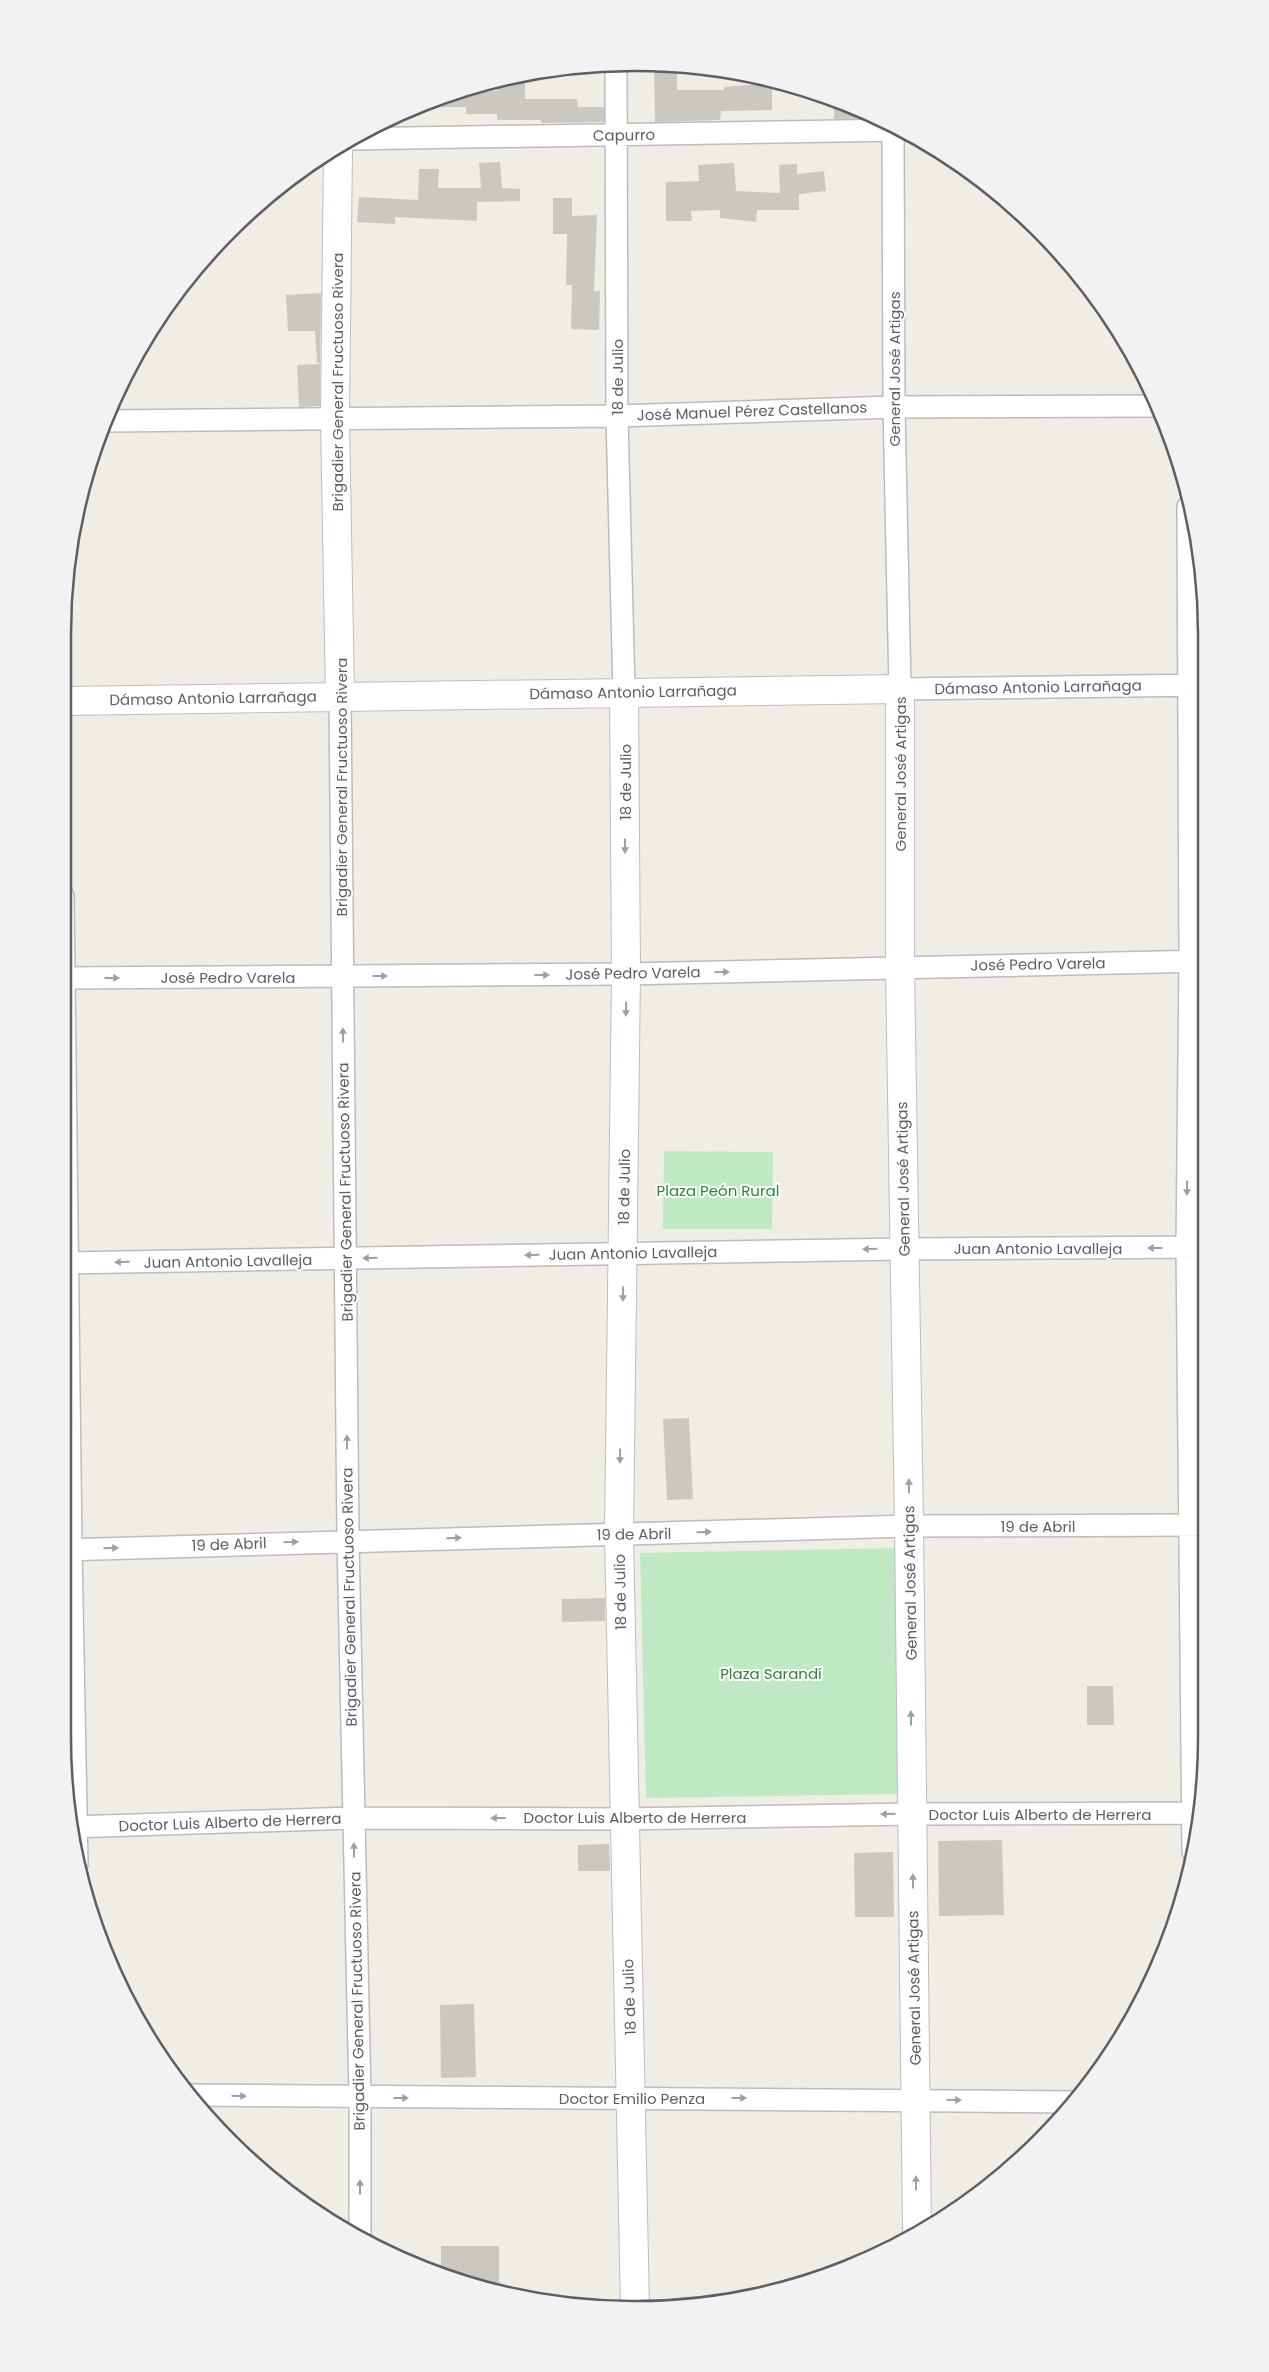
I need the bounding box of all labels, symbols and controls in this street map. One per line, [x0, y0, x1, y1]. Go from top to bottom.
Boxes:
street label: Capurro [593, 124, 655, 146]
street label: Brigadier General Fructuoso Rivera [327, 252, 348, 512]
street label: General José Artigas [884, 291, 905, 446]
street label: 18 de Julio [607, 339, 628, 415]
street label: José Manuel Pérez Castellanos [636, 396, 868, 426]
street label: Brigadier General Fructuoso Rivera [331, 657, 352, 917]
street label: Dámaso Antonio Larrañaga [934, 675, 1142, 699]
street label: Dámaso Antonio Larrañaga [529, 680, 737, 704]
street label: Dámaso Antonio Larrañaga [109, 686, 317, 710]
street label: General José Artigas [890, 696, 911, 851]
street label: 18 de Julio [615, 744, 636, 820]
one-way arrow [621, 838, 629, 854]
street label: José Pedro Varela [970, 952, 1106, 976]
street label: José Pedro Varela [565, 961, 701, 985]
street label: José Pedro Varela [160, 967, 296, 988]
one-way arrow [714, 967, 730, 975]
one-way arrow [534, 971, 550, 979]
one-way arrow [372, 972, 388, 980]
one-way arrow [104, 974, 120, 982]
one-way arrow [621, 1001, 629, 1017]
one-way arrow [339, 1027, 347, 1043]
street label: Brigadier General Fructuoso Rivera [332, 1062, 358, 1322]
street label: General José Artigas [891, 1101, 915, 1257]
street label: 18 de Julio [613, 1149, 635, 1225]
park label: Plaza Peón Rural [657, 1180, 779, 1201]
one-way arrow [1183, 1181, 1191, 1197]
street label: Juan Antonio Lavalleja [954, 1238, 1122, 1259]
street label: Juan Antonio Lavalleja [548, 1241, 718, 1265]
one-way arrow [1147, 1244, 1163, 1252]
one-way arrow [862, 1245, 878, 1253]
street label: Juan Antonio Lavalleja [143, 1249, 313, 1273]
one-way arrow [524, 1251, 540, 1259]
one-way arrow [362, 1255, 378, 1263]
one-way arrow [114, 1259, 130, 1267]
one-way arrow [618, 1286, 626, 1302]
one-way arrow [343, 1434, 351, 1450]
one-way arrow [616, 1448, 624, 1464]
street label: Brigadier General Fructuoso Rivera [336, 1467, 362, 1727]
one-way arrow [904, 1477, 912, 1493]
street label: General José Artigas [898, 1505, 922, 1661]
street label: 19 de Abril [1001, 1516, 1075, 1537]
street label: 19 de Abril [596, 1523, 672, 1545]
one-way arrow [696, 1528, 712, 1536]
street label: 19 de Abril [191, 1532, 267, 1556]
one-way arrow [446, 1534, 462, 1542]
one-way arrow [284, 1538, 300, 1546]
one-way arrow [104, 1544, 120, 1552]
street label: 18 de Julio [609, 1554, 631, 1630]
park label: Plaza Sarandí [720, 1663, 822, 1684]
one-way arrow [907, 1710, 915, 1726]
street label: Doctor Luis Alberto de Herrera [929, 1804, 1151, 1825]
street label: Doctor Luis Alberto de Herrera [524, 1807, 746, 1828]
street label: Doctor Luis Alberto de Herrera [118, 1808, 342, 1836]
one-way arrow [879, 1810, 895, 1818]
one-way arrow [489, 1814, 505, 1822]
one-way arrow [350, 1842, 358, 1858]
street label: Brigadier General Fructuoso Rivera [344, 1871, 370, 2131]
one-way arrow [909, 1872, 917, 1888]
street label: General José Artigas [902, 1910, 926, 2066]
street label: 18 de Julio [617, 1959, 641, 2035]
street label: Doctor Emilio Penza [559, 2088, 705, 2109]
one-way arrow [231, 2092, 247, 2100]
one-way arrow [393, 2094, 409, 2102]
one-way arrow [731, 2094, 747, 2102]
one-way arrow [946, 2096, 962, 2104]
one-way arrow [912, 2175, 920, 2191]
one-way arrow [356, 2179, 364, 2195]

